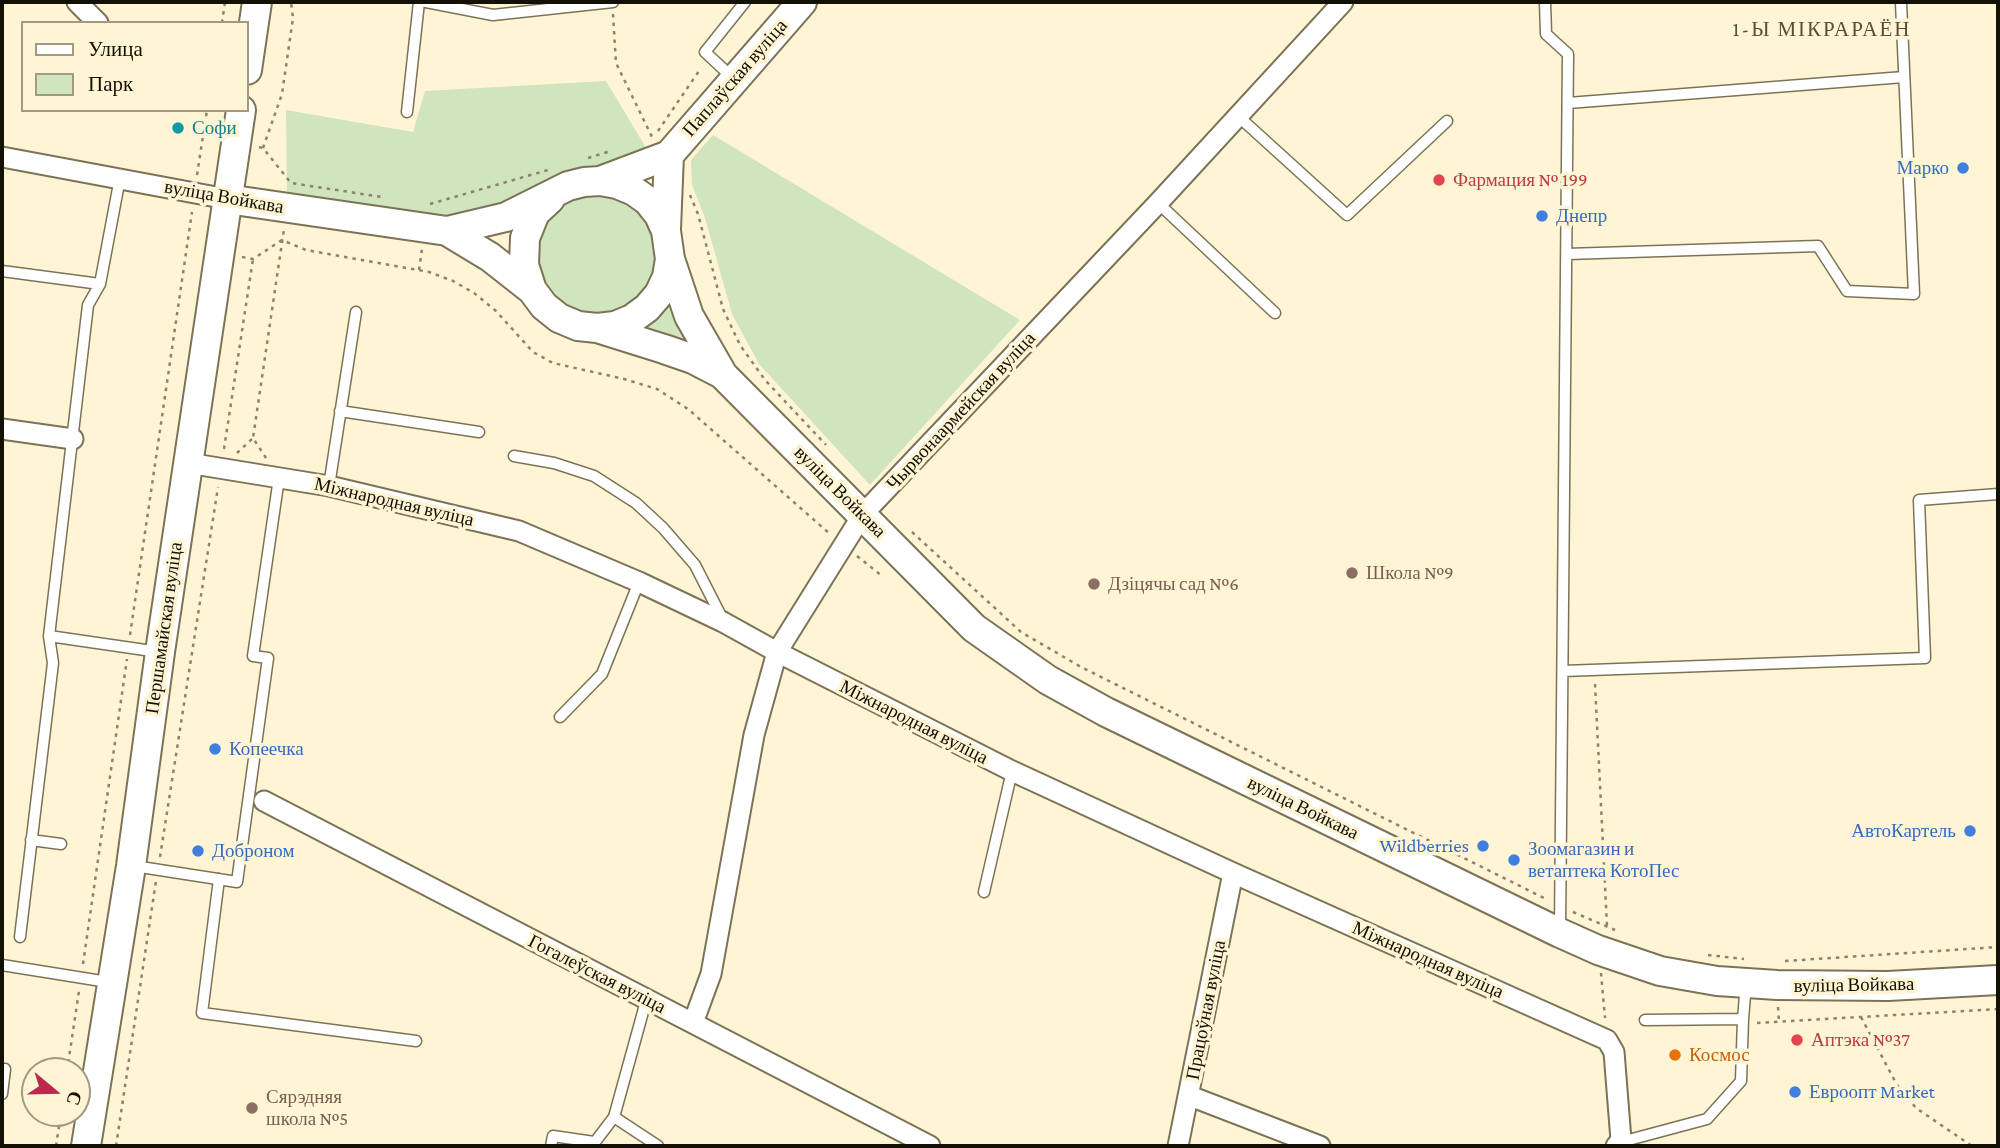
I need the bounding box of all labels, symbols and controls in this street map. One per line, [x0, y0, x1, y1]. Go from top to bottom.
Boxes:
street label: Паплаўская вуліца [678, 15, 792, 141]
district label: 1-Ы МІКРАРАЁН [1734, 17, 1910, 43]
legend [21, 21, 248, 112]
text: Улица [88, 37, 143, 61]
text: Парк [88, 72, 133, 96]
place label: Софи [192, 117, 237, 139]
marker: Софи [170, 120, 186, 136]
place label: Марко [1896, 157, 1949, 179]
marker: Марко [1955, 160, 1971, 176]
place label: Фармация № 199 [1453, 169, 1588, 191]
marker: Фармация № 199 [1431, 172, 1447, 188]
street label: вуліца Войкава [163, 175, 285, 219]
place label: Днепр [1556, 205, 1607, 227]
marker: Днепр [1534, 208, 1550, 224]
street label: Чырвонаармейская вуліца [882, 327, 1040, 495]
street label: вуліца Войкава [789, 441, 891, 543]
street label: Міжнародная вуліца [312, 473, 476, 531]
street label: Першамайская вуліца [141, 540, 187, 716]
place label: Школа №9 [1366, 562, 1454, 584]
marker: Школа №9 [1344, 565, 1360, 581]
place label: Дзіцячы сад №6 [1108, 573, 1239, 595]
marker: Дзіцячы сад №6 [1086, 576, 1102, 592]
street label: Міжнародная вуліца [836, 675, 992, 769]
place label: Копеечка [229, 738, 304, 760]
marker: Копеечка [207, 741, 223, 757]
street label: вуліца Войкава [1244, 771, 1362, 845]
place label: АвтоКартель [1851, 820, 1956, 842]
marker: АвтоКартель [1962, 823, 1978, 839]
place label: Wildberries [1379, 835, 1469, 857]
marker: Wildberries [1475, 838, 1491, 854]
place label: Зоомагазин и ветаптека КотоПес [1528, 838, 1679, 882]
place label: Доброном [212, 840, 294, 862]
marker: Доброном [190, 843, 206, 859]
marker: Зоомагазин и ветаптека КотоПес [1506, 852, 1522, 868]
street label: Міжнародная вуліца [1349, 916, 1507, 1004]
street label: Гогалеўская вуліца [525, 930, 669, 1018]
street label: Працоўная вуліца [1181, 938, 1231, 1082]
street label: вуліца Войкава [1793, 973, 1915, 997]
place label: Аптэка №37 [1811, 1029, 1910, 1051]
marker: Аптэка №37 [1789, 1032, 1805, 1048]
place label: Космос [1689, 1044, 1750, 1066]
marker: Космос [1667, 1047, 1683, 1063]
north arrow [21, 1057, 91, 1127]
place label: Евроопт Market [1809, 1081, 1935, 1103]
marker: Евроопт Market [1787, 1084, 1803, 1100]
place label: Сярэдняя школа №5 [266, 1086, 348, 1130]
text: С [62, 1088, 87, 1108]
marker: Сярэдняя школа №5 [244, 1100, 260, 1116]

